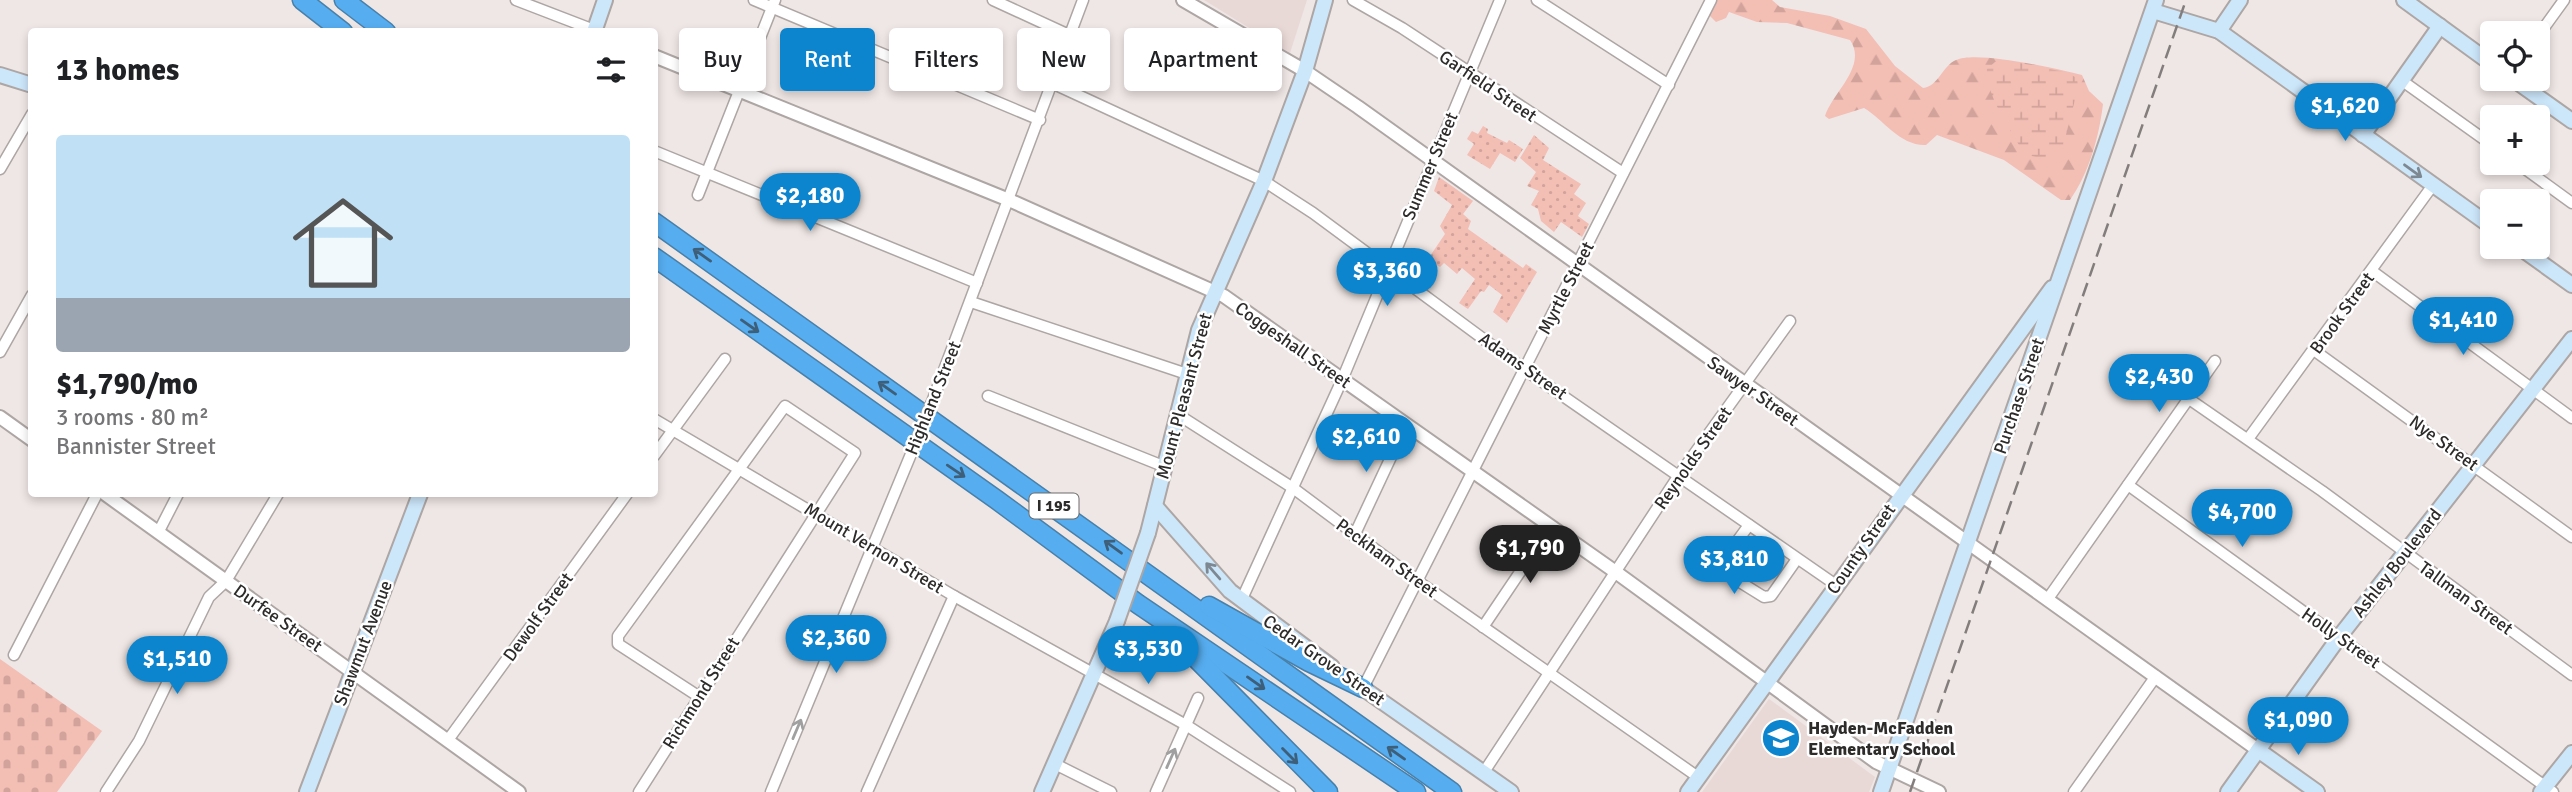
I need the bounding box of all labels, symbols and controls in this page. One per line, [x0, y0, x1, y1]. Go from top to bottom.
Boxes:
map controls [2480, 21, 2550, 259]
button: locate [2480, 21, 2550, 91]
chip: Buy [679, 28, 766, 91]
chip: Rent [780, 28, 875, 91]
chip: Filters [889, 28, 1003, 91]
chip: New [1017, 28, 1110, 91]
chip: Apartment [1124, 28, 1282, 91]
street label: Garfield Street [1435, 45, 1541, 127]
icon: filters [592, 51, 630, 89]
text: 13 homes [56, 52, 179, 89]
pin: $1,620 [2288, 83, 2402, 143]
text: $1,620 [2311, 91, 2379, 120]
button: + [2480, 105, 2550, 175]
street label: Summer Street [1397, 109, 1463, 223]
one-way arrow [2403, 163, 2422, 178]
pin: $2,180 [753, 174, 867, 233]
icon: home [280, 180, 406, 306]
text: $2,180 [776, 181, 844, 210]
button: − [2480, 189, 2550, 259]
street label: Myrtle Street [1533, 238, 1599, 338]
one-way arrow [693, 248, 712, 262]
pin: $3,360 [1330, 248, 1444, 308]
text: $3,360 [1353, 256, 1421, 285]
street label: Brook Street [2305, 268, 2379, 358]
street label: Coggeshall Street [1231, 297, 1355, 393]
pin: $1,410 [2406, 298, 2520, 357]
text: $1,410 [2429, 305, 2497, 334]
street label: Mount Pleasant Street [1151, 310, 1217, 482]
one-way arrow [740, 318, 759, 333]
street label: Adams Street [1475, 328, 1571, 404]
street label: Purchase Street [1989, 335, 2049, 457]
street label: Highland Street [900, 338, 966, 458]
street label: Sawyer Street [1703, 351, 1803, 431]
pin: $2,430 [2102, 354, 2216, 414]
text: $2,430 [2125, 362, 2193, 391]
text: $1,790/mo [56, 366, 198, 403]
one-way arrow [878, 380, 897, 395]
street label: Reynolds Street [1649, 402, 1737, 514]
text: 3 rooms · 80 m² [56, 403, 209, 432]
street label: Nye Street [2405, 410, 2483, 476]
pin: $2,610 [1309, 414, 1423, 474]
text: $2,610 [1332, 422, 1400, 451]
text: Bannister Street [56, 432, 216, 461]
one-way arrow [946, 464, 965, 478]
pin: $4,700 [2185, 490, 2299, 549]
road number: I 195 [1030, 494, 1078, 519]
text: $4,700 [2208, 497, 2276, 526]
street label: Mount Vernon Street [800, 498, 948, 598]
street label: County Street [1822, 500, 1900, 598]
street label: Ashley Boulevard [2348, 504, 2446, 622]
street label: Peckham Street [1332, 514, 1442, 602]
pin: $1,790 [1473, 526, 1587, 585]
text: $1,790 [1496, 533, 1564, 562]
pin: $3,810 [1677, 536, 1791, 596]
one-way arrow [1104, 540, 1123, 554]
text: $3,810 [1700, 544, 1768, 573]
street label: Tallman Street [2415, 556, 2517, 640]
one-way arrow [1205, 562, 1221, 580]
street label: Dewolf Street [498, 568, 578, 666]
street label: Shawmut Avenue [329, 577, 397, 709]
street label: Durfee Street [229, 579, 327, 657]
street label: Holly Street [2297, 603, 2385, 673]
street label: Cedar Grove Street [1259, 610, 1389, 710]
pin: $2,360 [779, 616, 893, 675]
text: $2,360 [802, 623, 870, 652]
pin: $3,530 [1091, 626, 1205, 686]
street label: Richmond Street [658, 633, 744, 753]
text: $3,530 [1114, 634, 1182, 663]
pin: $1,510 [120, 636, 234, 696]
text: $1,510 [143, 644, 211, 673]
one-way arrow [1245, 676, 1265, 690]
pin: $1,090 [2241, 698, 2355, 757]
text: $1,090 [2264, 705, 2332, 734]
school or university icon: Hayden-McFadden Elementary School [1760, 717, 1802, 759]
place label: Hayden-McFadden Elementary School [1808, 717, 1956, 760]
one-way arrow [791, 719, 804, 740]
one-way arrow [1387, 746, 1406, 760]
one-way arrow [1282, 747, 1299, 764]
one-way arrow [1165, 748, 1178, 770]

